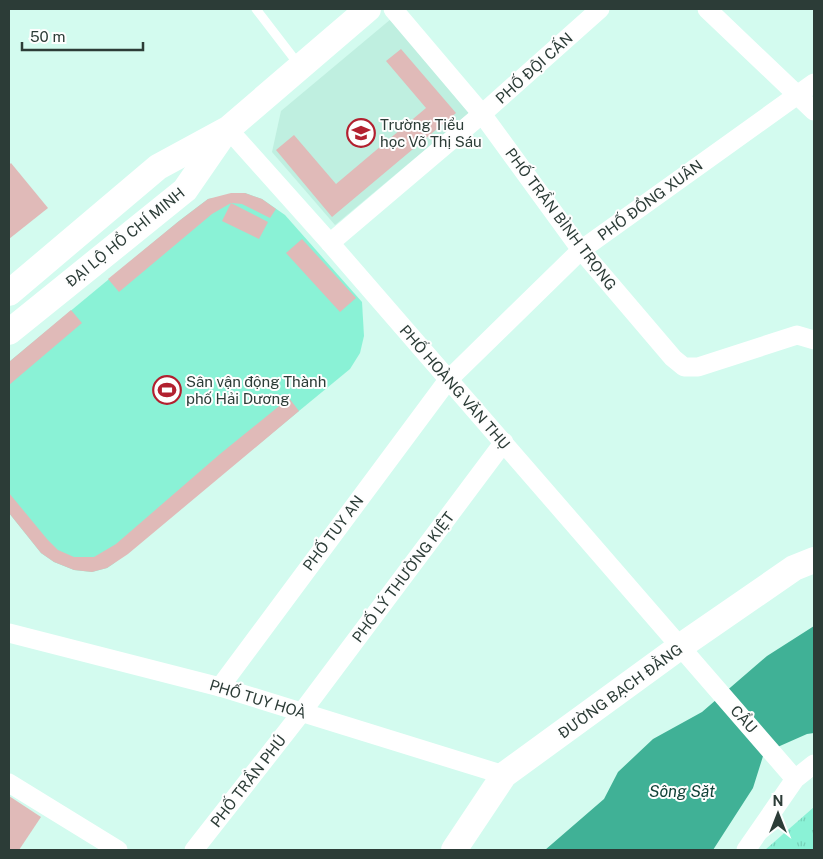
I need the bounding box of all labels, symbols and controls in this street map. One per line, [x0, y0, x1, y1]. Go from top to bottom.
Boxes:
scale bar [22, 20, 144, 52]
text: 50 m [30, 28, 65, 45]
street label: PHỐ ĐỘI CẤN [491, 28, 576, 107]
place label: Trường Tiểu học Võ Thị Sáu [380, 116, 482, 150]
school or university icon: Trường Tiểu học Võ Thị Sáu [346, 118, 376, 148]
street label: PHỐ TRẦN BÌNH TRỌNG [502, 143, 622, 293]
street label: PHỐ ĐỒNG XUÂN [593, 155, 706, 244]
street label: ĐẠI LỘ HỒ CHÍ MINH [61, 182, 188, 290]
street label: PHỐ HOÀNG VĂN THỤ [397, 320, 515, 452]
place label: Sân vận động Thành phố Hải Dương [186, 373, 326, 407]
sports icon: Sân vận động Thành phố Hải Dương [152, 375, 182, 405]
street label: PHỐ TUY AN [298, 491, 367, 574]
street label: PHỐ LÝ THƯỜNG KIỆT [347, 507, 458, 645]
street label: ĐƯỜNG BẠCH ĐẰNG [553, 639, 685, 742]
street label: PHỐ TUY HOÀ [208, 674, 309, 722]
street label: CẦU [727, 701, 762, 736]
street label: PHỐ TRẦN PHÚ [205, 730, 289, 830]
water label: Sông Sặt [649, 782, 715, 801]
north arrow [753, 789, 803, 839]
text: N [773, 793, 783, 809]

